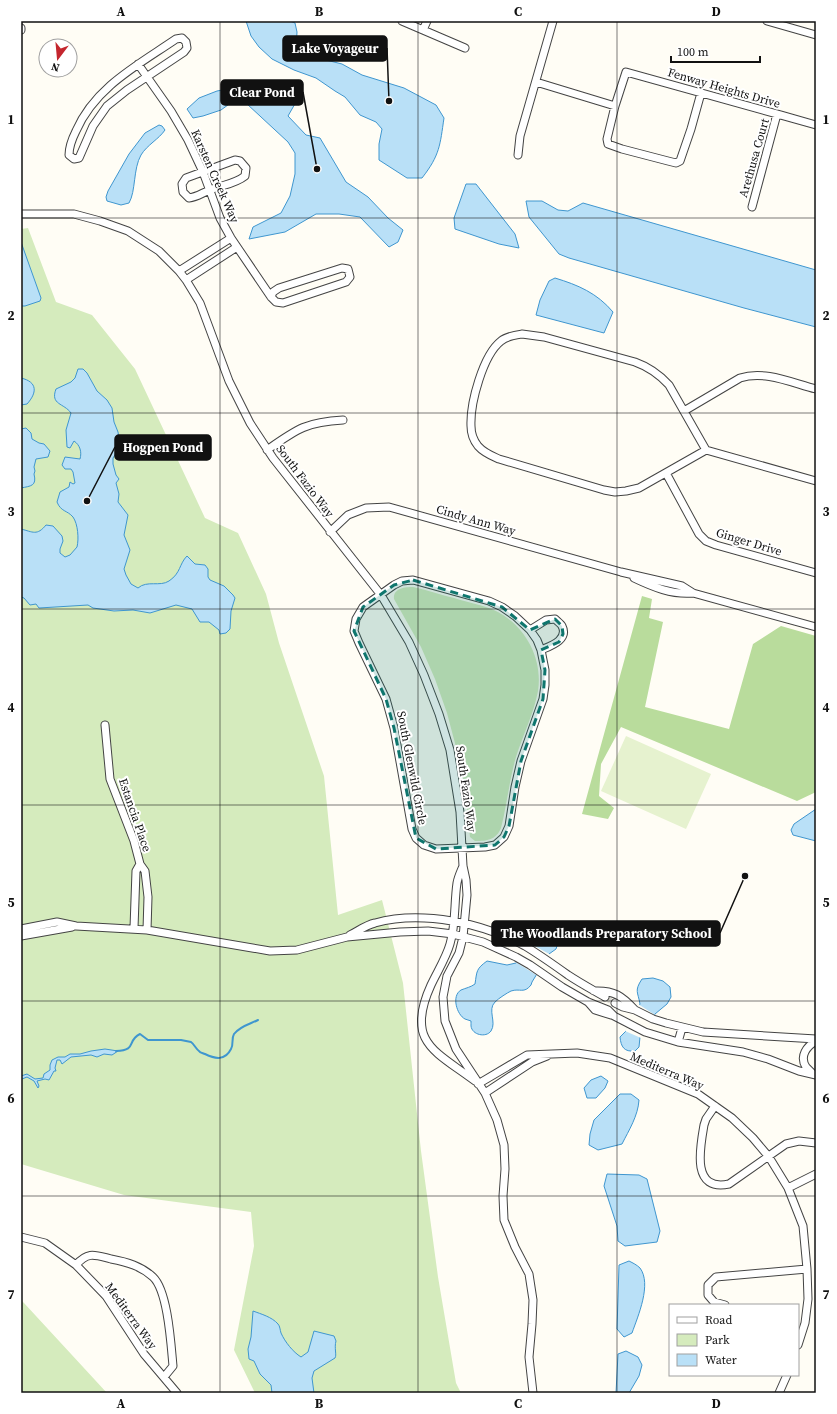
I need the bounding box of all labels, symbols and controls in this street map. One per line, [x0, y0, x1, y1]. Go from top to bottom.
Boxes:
text: A [117, 3, 126, 20]
text: B [315, 3, 324, 20]
text: C [514, 3, 522, 20]
text: D [711, 3, 721, 20]
callout: Lake Voyageur [283, 36, 387, 61]
north arrow [38, 38, 78, 78]
scale bar [671, 38, 760, 64]
text: Lake Voyageur [292, 40, 379, 57]
text: 100 m [677, 44, 709, 60]
text: N [49, 59, 61, 75]
street label: Fenway Heights Drive [666, 64, 782, 112]
callout: Clear Pond [221, 80, 303, 105]
text: Clear Pond [229, 84, 295, 101]
text: 1 [7, 111, 15, 128]
text: 1 [822, 111, 830, 128]
street label: Arethusa Court [735, 117, 773, 199]
street label: Karsten Creek Way [187, 127, 243, 226]
text: 2 [7, 307, 15, 324]
text: 2 [822, 307, 830, 324]
callout: Hogpen Pond [115, 435, 211, 460]
text: Hogpen Pond [123, 439, 203, 456]
street label: South Fazio Way [272, 441, 338, 521]
street label: Cindy Ann Way [434, 501, 518, 539]
text: 3 [7, 503, 15, 520]
text: 3 [822, 503, 830, 520]
street label: Ginger Drive [714, 524, 784, 560]
text: 4 [7, 699, 15, 716]
text: 4 [822, 699, 830, 716]
street label: South Glenwild Circle [393, 710, 431, 826]
street label: South Fazio Way [452, 745, 480, 834]
street label: Estancia Place [115, 776, 155, 854]
text: 5 [7, 894, 15, 911]
text: 5 [822, 894, 830, 911]
callout: The Woodlands Preparatory School [492, 921, 720, 946]
text: The Woodlands Preparatory School [500, 925, 712, 942]
street label: Mediterra Way [628, 1048, 707, 1094]
text: 6 [7, 1090, 15, 1107]
text: 6 [822, 1090, 830, 1107]
street label: Mediterra Way [101, 1280, 161, 1353]
text: 7 [7, 1286, 15, 1303]
text: 7 [822, 1286, 830, 1303]
legend [669, 1304, 799, 1376]
text: Road [705, 1312, 732, 1328]
text: Park [705, 1332, 730, 1348]
text: Water [705, 1352, 737, 1368]
text: A [117, 1395, 126, 1412]
text: B [315, 1395, 324, 1412]
text: C [514, 1395, 522, 1412]
text: D [711, 1395, 721, 1412]

